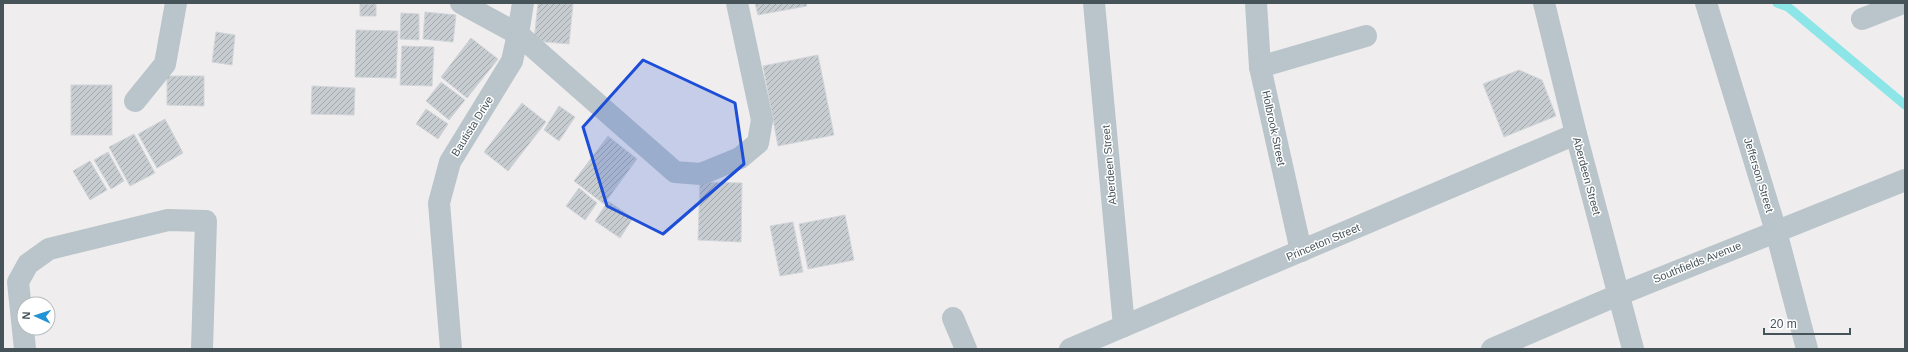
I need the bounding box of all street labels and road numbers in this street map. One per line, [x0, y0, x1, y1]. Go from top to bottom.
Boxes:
street label: Holbrook Street [1260, 89, 1288, 167]
street label: Bautista Drive [449, 94, 495, 158]
street label: Aberdeen Street [1100, 125, 1118, 205]
street label: Aberdeen Street [1571, 136, 1603, 216]
street label: Jefferson Street [1742, 136, 1776, 214]
street label: Princeton Street [1284, 221, 1362, 263]
street label: Southfields Avenue [1651, 239, 1743, 285]

